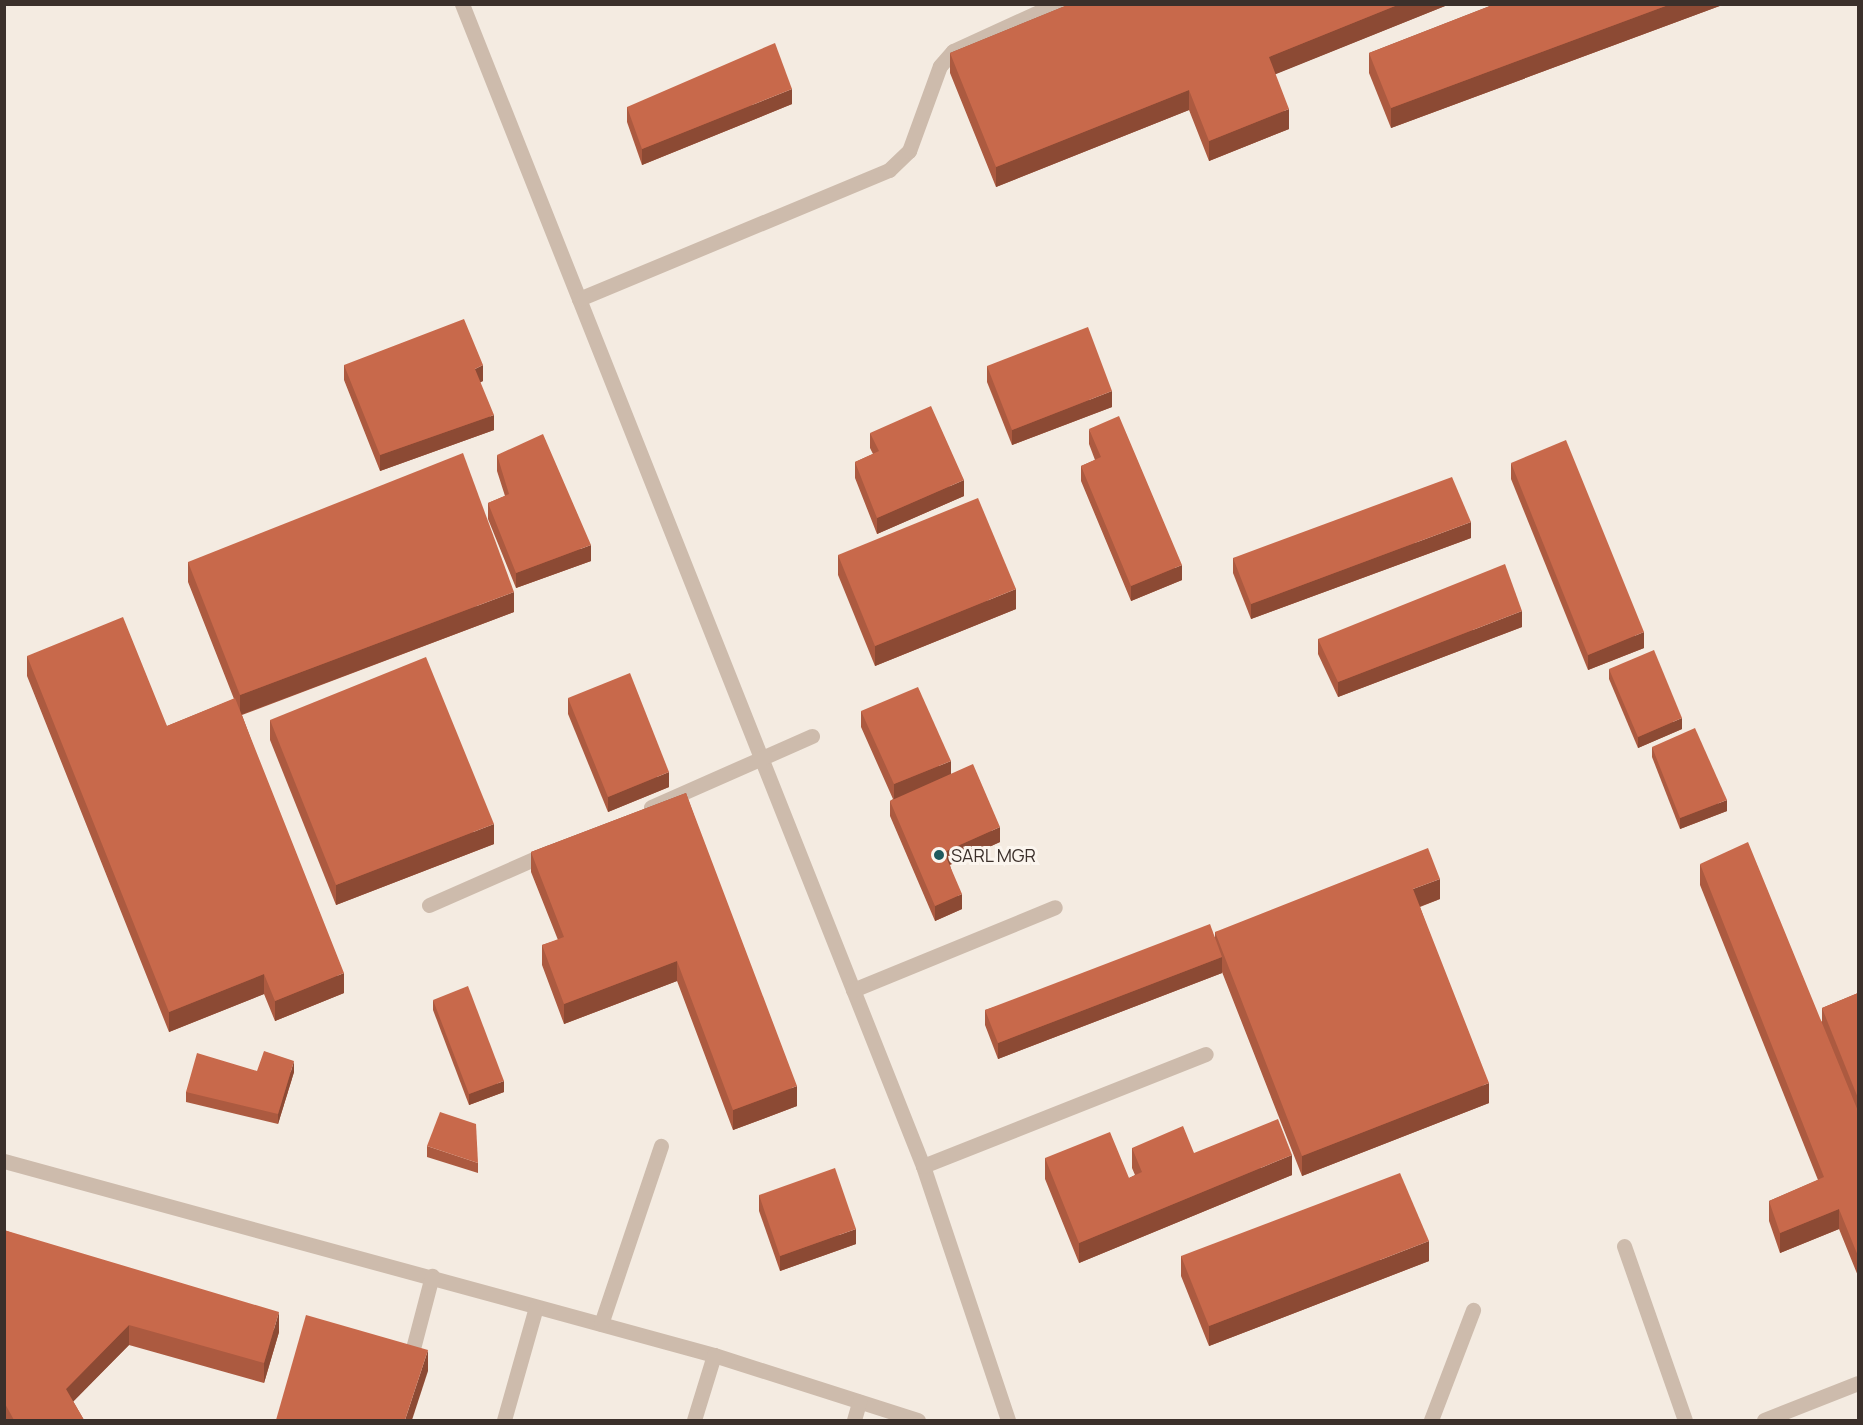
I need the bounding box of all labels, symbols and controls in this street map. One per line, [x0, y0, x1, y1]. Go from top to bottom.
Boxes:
place label: SARL MGR [951, 844, 1037, 866]
marker: SARL MGR [932, 848, 946, 862]

